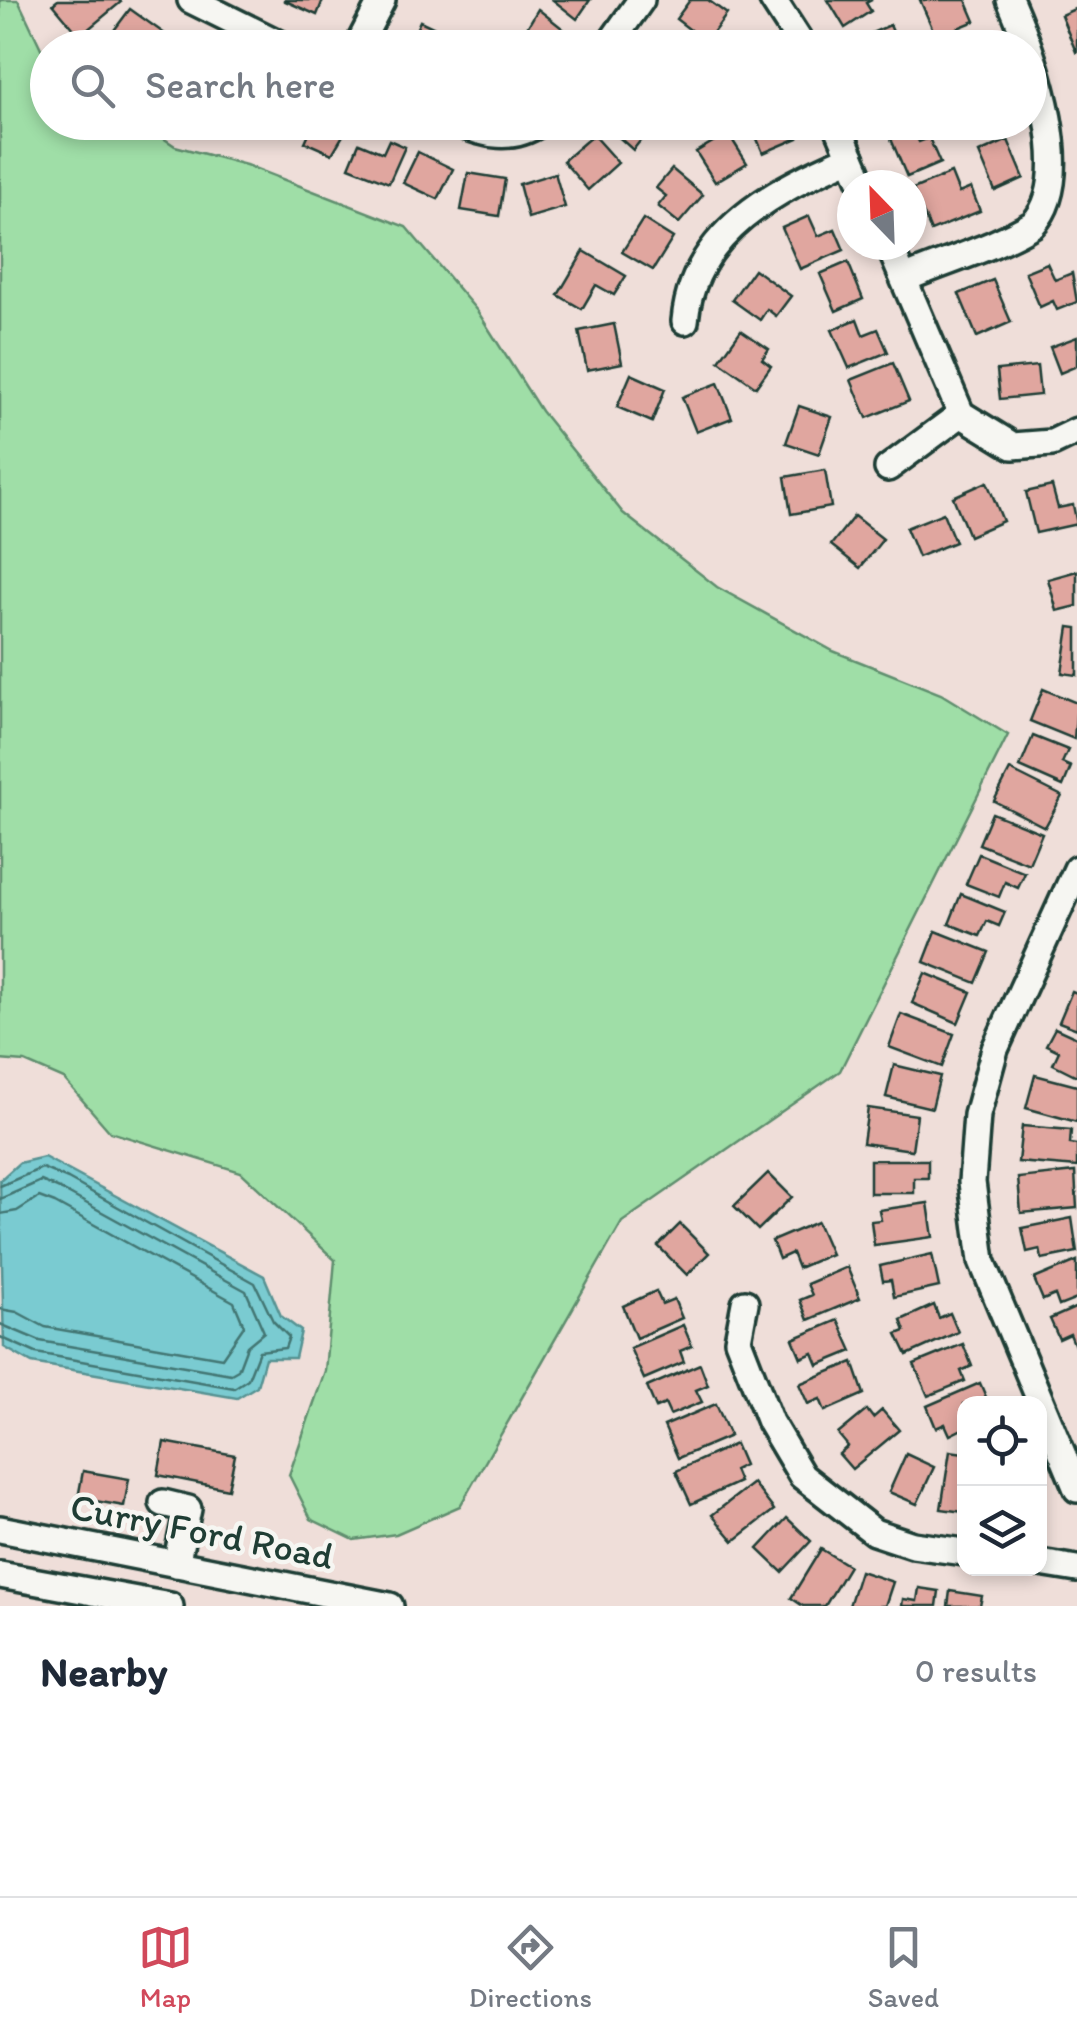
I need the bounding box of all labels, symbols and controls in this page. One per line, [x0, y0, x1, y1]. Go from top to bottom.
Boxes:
search box [30, 30, 1047, 140]
icon: search [65, 58, 120, 113]
text: Search here [145, 62, 336, 108]
north arrow [837, 170, 927, 260]
map controls [957, 1396, 1047, 1576]
button: locate [957, 1396, 1047, 1486]
street label: Curry Ford Road [66, 1483, 338, 1579]
button: layers [957, 1486, 1047, 1576]
text: Nearby [40, 1646, 167, 1697]
text: 0 results [915, 1652, 1037, 1690]
tab: Map [138, 1920, 193, 2014]
tab: Directions [469, 1920, 592, 2014]
tab: Saved [868, 1920, 939, 2014]

